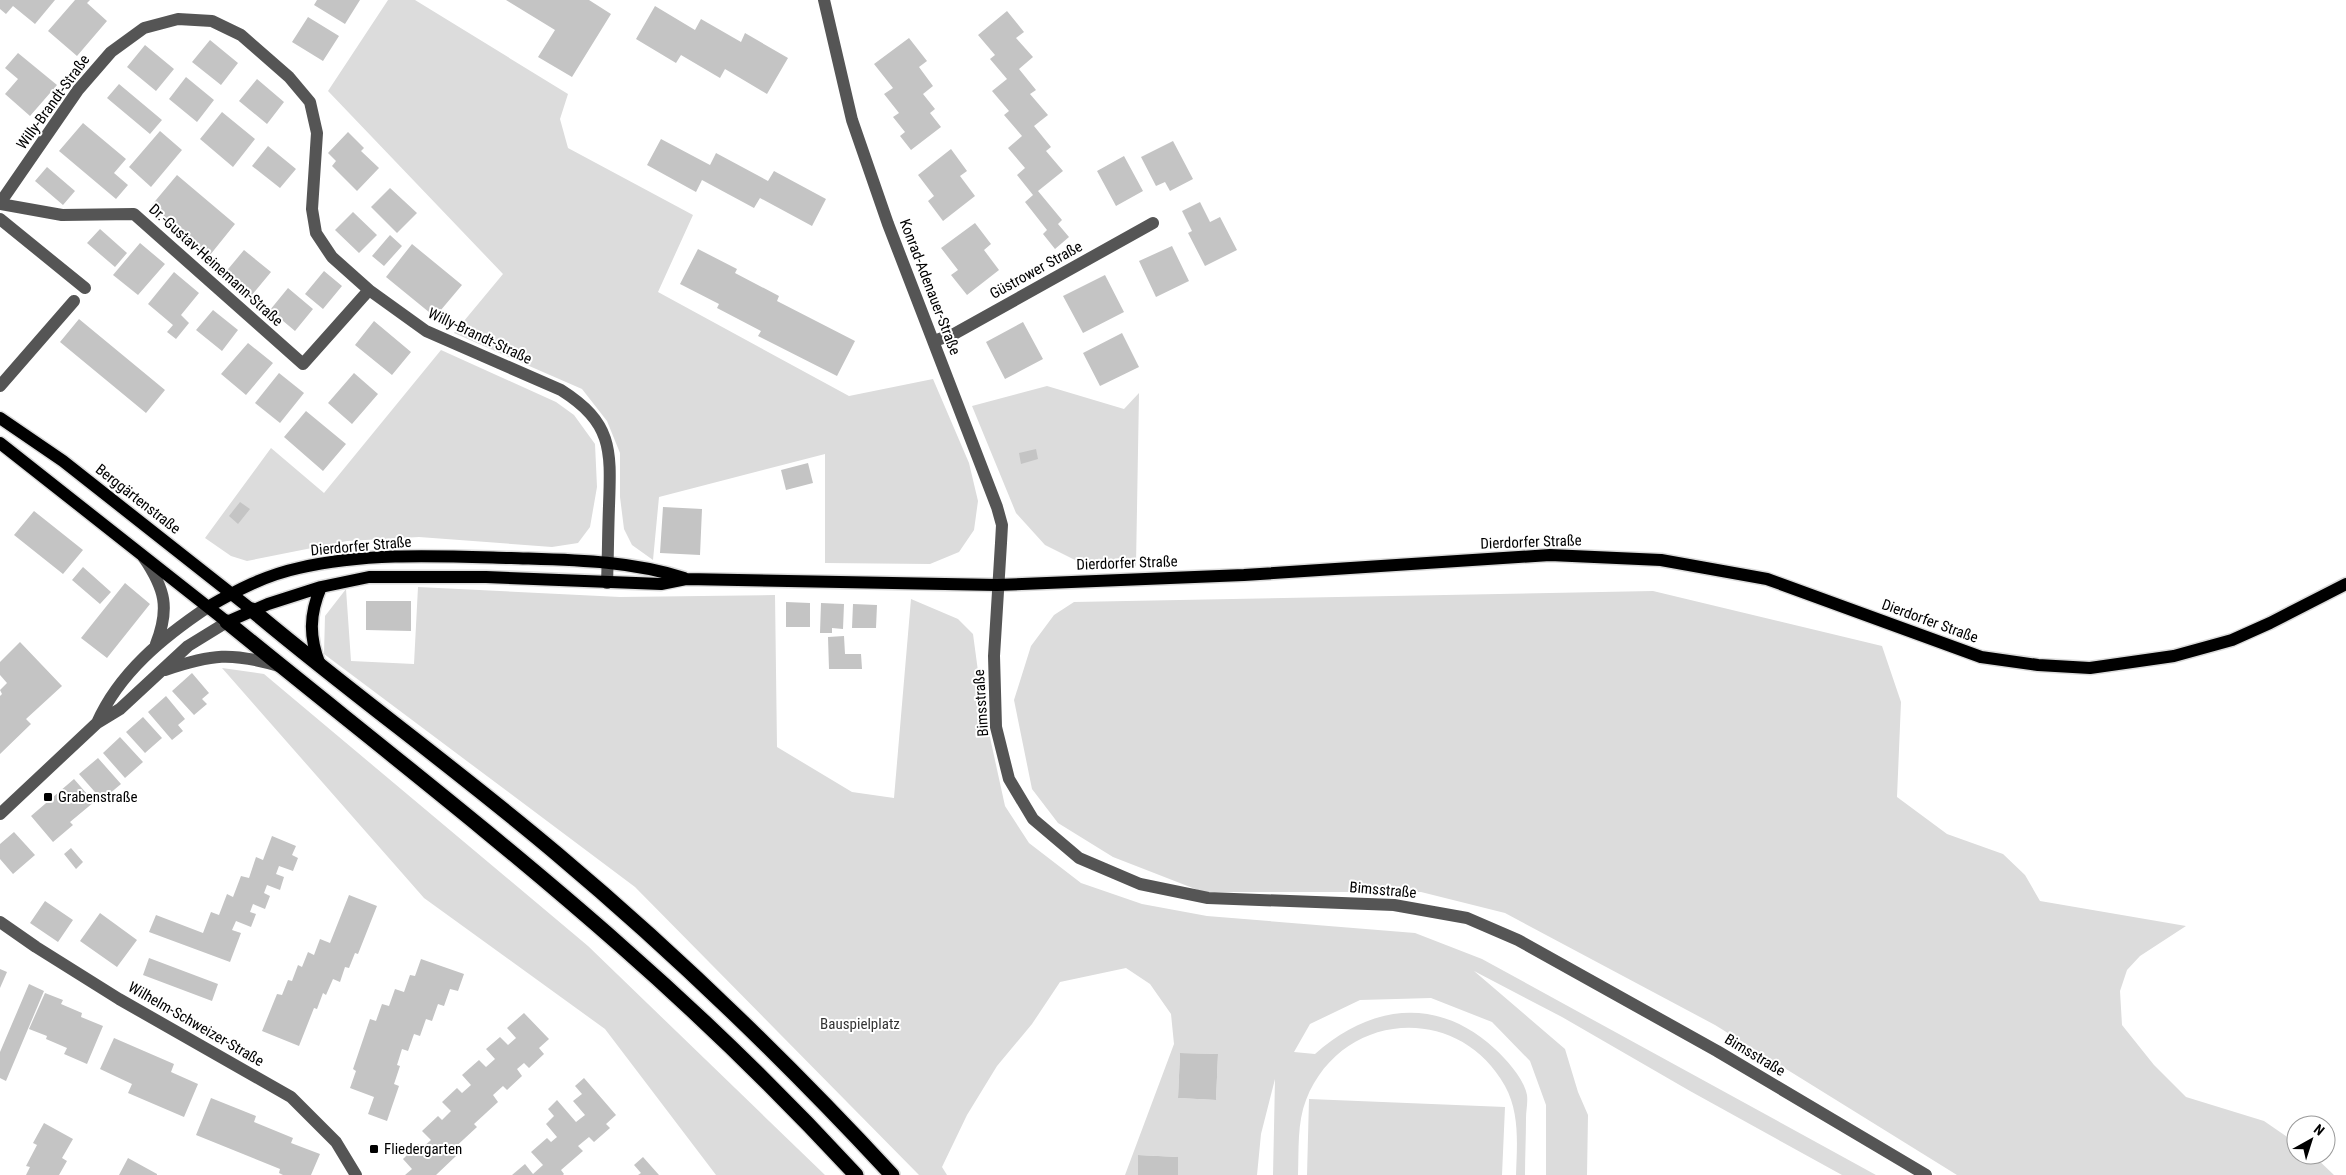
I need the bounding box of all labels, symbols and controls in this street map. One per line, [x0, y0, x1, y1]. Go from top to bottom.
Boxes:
street label: Willy-Brandt-Straße [13, 51, 93, 153]
street label: Dr.-Gustav-Heinemann-Straße [145, 200, 287, 330]
street label: Konrad-Adenauer-Straße [896, 217, 964, 357]
street label: Güstrower Straße [987, 237, 1085, 303]
street label: Willy-Brandt-Straße [425, 304, 535, 368]
street label: Berggärtenstraße [92, 460, 184, 538]
street label: Dierdorfer Straße [1480, 531, 1582, 553]
street label: Dierdorfer Straße [310, 533, 412, 559]
street label: Dierdorfer Straße [1076, 552, 1178, 574]
street label: Dierdorfer Straße [1879, 595, 1981, 647]
street label: Bimsstraße [970, 669, 992, 737]
place label: Grabenstraße [58, 788, 138, 806]
marker: Grabenstraße [42, 791, 54, 803]
street label: Bimsstraße [1349, 878, 1417, 902]
street label: Wilhelm-Schweizer-Straße [125, 978, 267, 1070]
park label: Bauspielplatz [820, 1015, 900, 1033]
street label: Bimsstraße [1721, 1030, 1789, 1080]
north arrow [2286, 1115, 2336, 1165]
text: N [2311, 1121, 2328, 1139]
place label: Fliedergarten [384, 1140, 462, 1158]
marker: Fliedergarten [368, 1143, 380, 1155]

